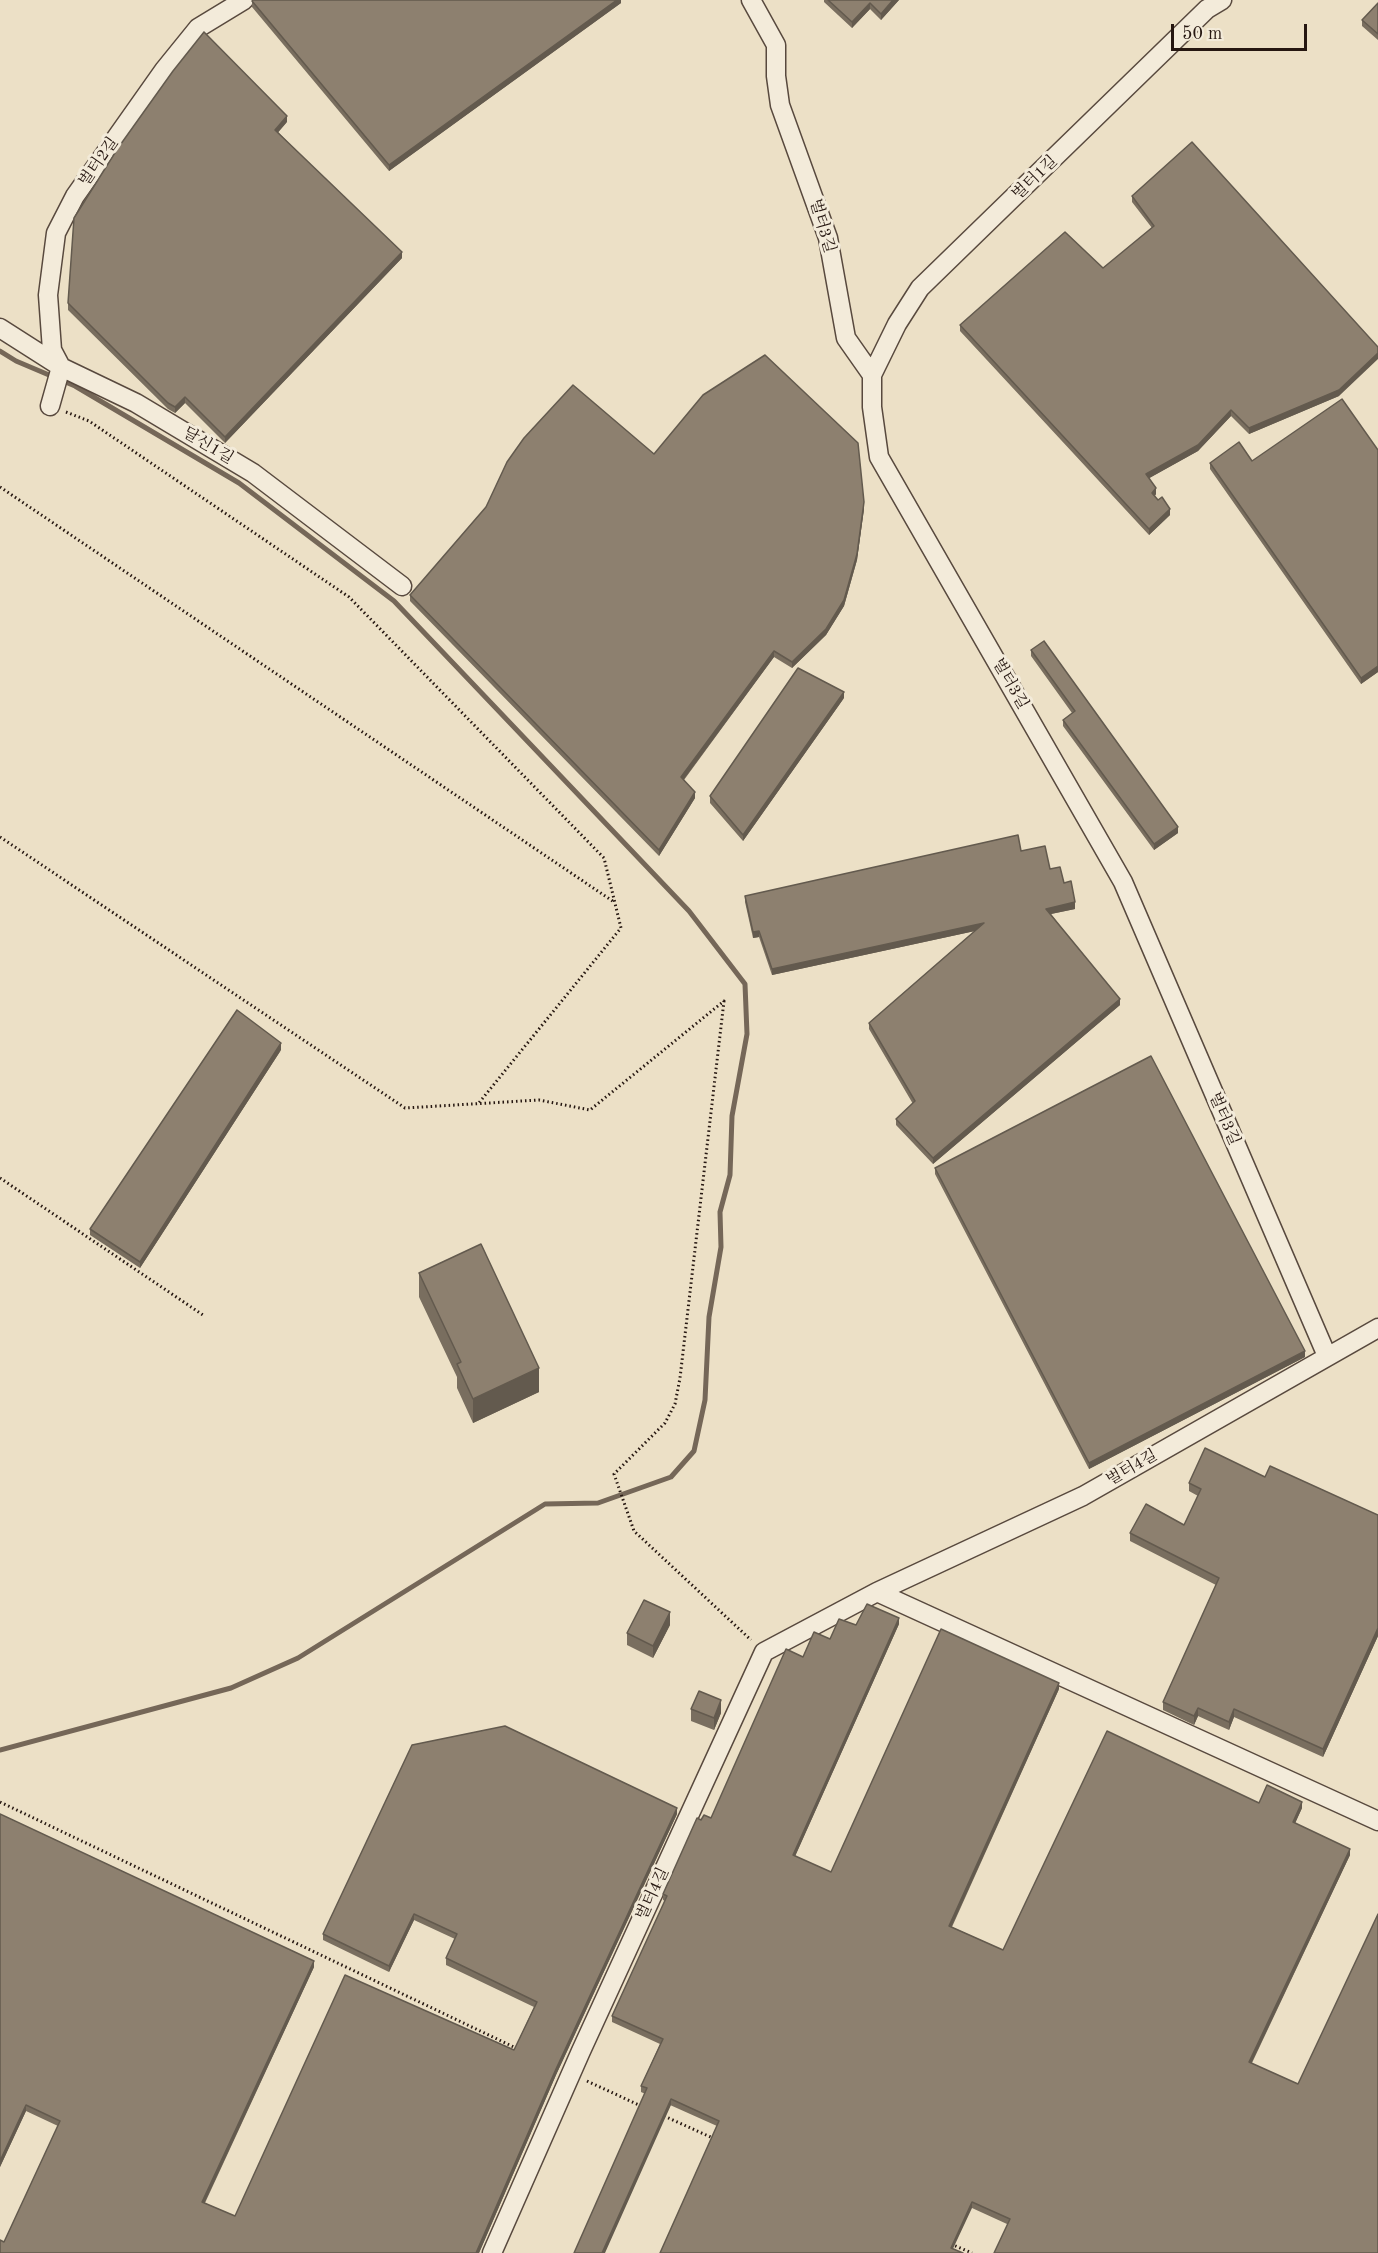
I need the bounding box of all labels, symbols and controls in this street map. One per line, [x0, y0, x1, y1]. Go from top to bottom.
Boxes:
scale bar [1174, 12, 1310, 50]
text: 50 m [1182, 25, 1222, 43]
street label: 벌터2길 [75, 134, 123, 190]
street label: 벌터1길 [1008, 152, 1062, 204]
street label: 벌터3길 [805, 197, 839, 255]
street label: 달신1길 [179, 423, 237, 469]
street label: 벌터3길 [988, 655, 1032, 713]
street label: 벌터3길 [1204, 1090, 1244, 1148]
street label: 벌터4길 [1103, 1446, 1161, 1490]
street label: 벌터4길 [633, 1865, 673, 1923]

